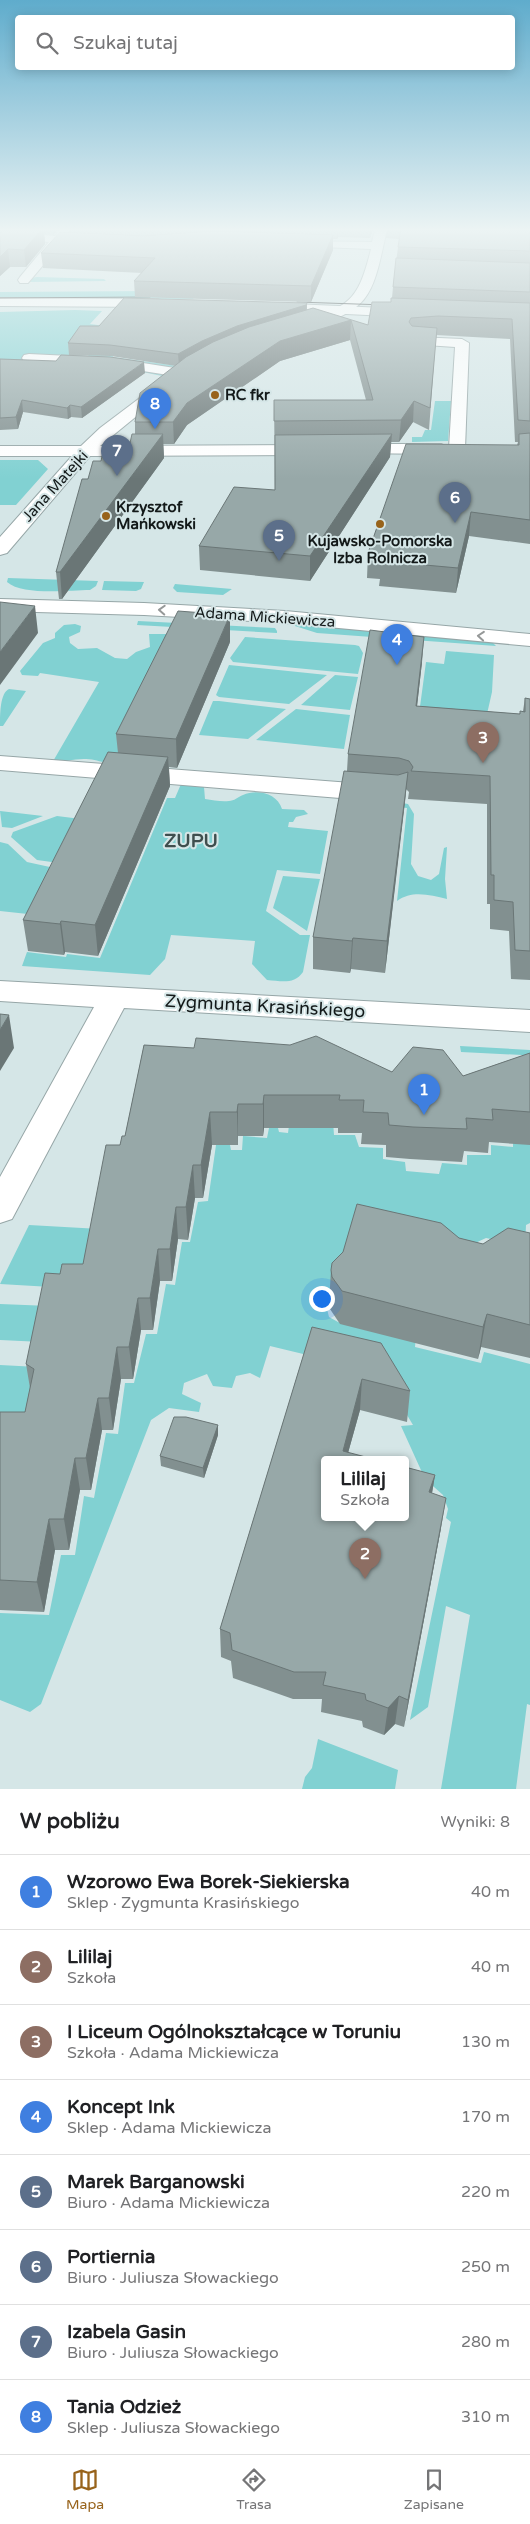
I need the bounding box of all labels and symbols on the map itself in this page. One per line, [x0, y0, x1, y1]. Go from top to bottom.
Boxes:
place label: RC fkr [225, 386, 270, 404]
pin: 8 [139, 388, 171, 429]
marker: RC fkr [209, 389, 221, 401]
pin: 7 [101, 435, 133, 476]
street label: Jana Matejki [18, 447, 92, 525]
pin: 6 [439, 482, 471, 523]
place label: Krzysztof Mańkowski [116, 498, 196, 533]
marker: Krzysztof Mańkowski [100, 510, 112, 522]
marker: Kujawsko-Pomorska Izba Rolnicza [374, 518, 386, 530]
pin: 5 [263, 520, 295, 561]
place label: Kujawsko-Pomorska Izba Rolnicza [308, 532, 452, 567]
street label: Adama Mickiewicza [194, 603, 336, 631]
one-way arrow [158, 605, 166, 616]
pin: 4 [381, 624, 413, 665]
one-way arrow [477, 630, 485, 641]
pin: 3 [467, 722, 499, 763]
district label: ZUPU [164, 830, 218, 852]
street label: Zygmunta Krasińskiego [164, 990, 366, 1022]
pin: 1 [408, 1074, 440, 1115]
your location [309, 1286, 335, 1312]
pin: 2 [349, 1538, 381, 1579]

